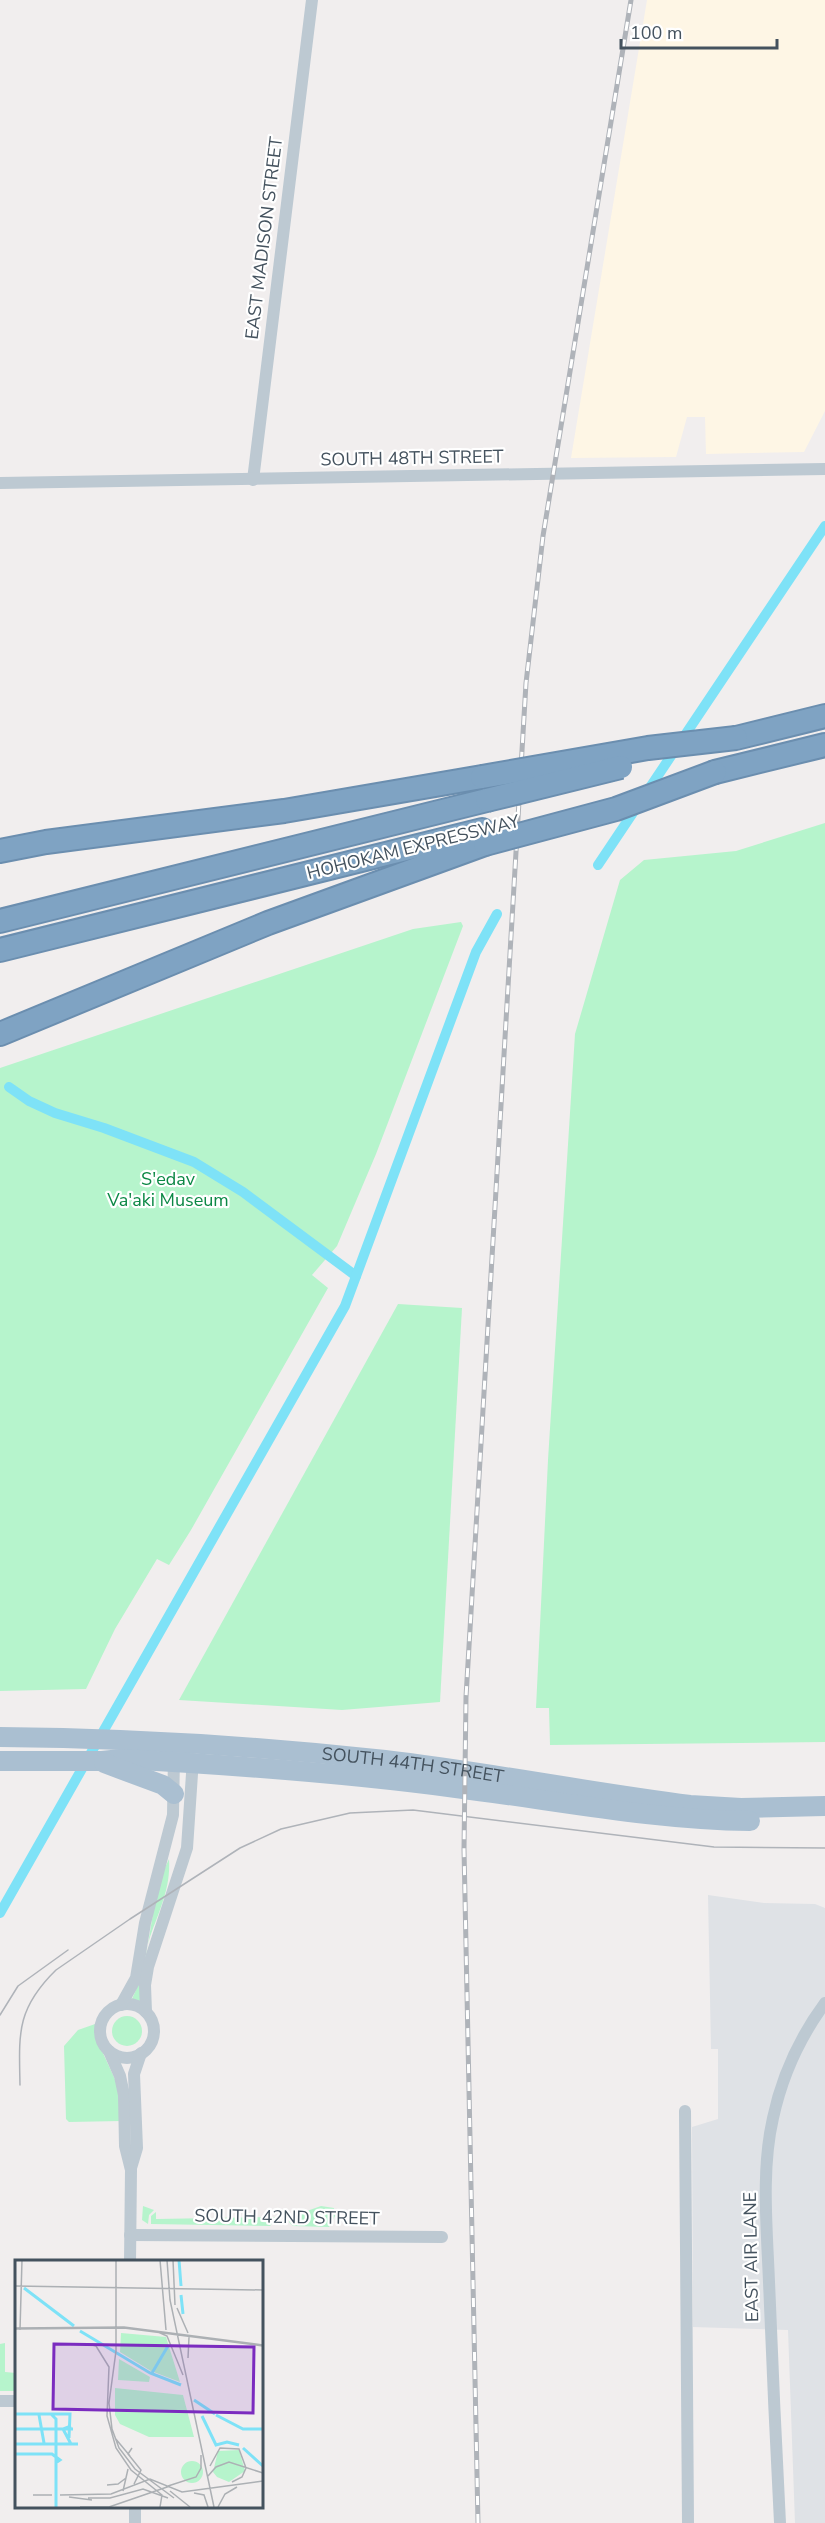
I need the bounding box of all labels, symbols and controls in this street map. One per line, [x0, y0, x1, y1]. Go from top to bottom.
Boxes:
scale bar [621, 12, 777, 50]
text: 100 m [630, 21, 682, 45]
street label: EAST MADISON STREET [240, 135, 288, 341]
street label: SOUTH 48TH STREET [320, 444, 504, 472]
street label: HOHOKAM EXPRESSWAY [304, 809, 522, 885]
park label: S'edav Va'aki Museum [106, 1167, 229, 1212]
street label: SOUTH 44TH STREET [321, 1742, 506, 1789]
street label: EAST AIR LANE [738, 2192, 764, 2322]
street label: SOUTH 42ND STREET [194, 2203, 380, 2231]
inset map [15, 2260, 262, 2508]

